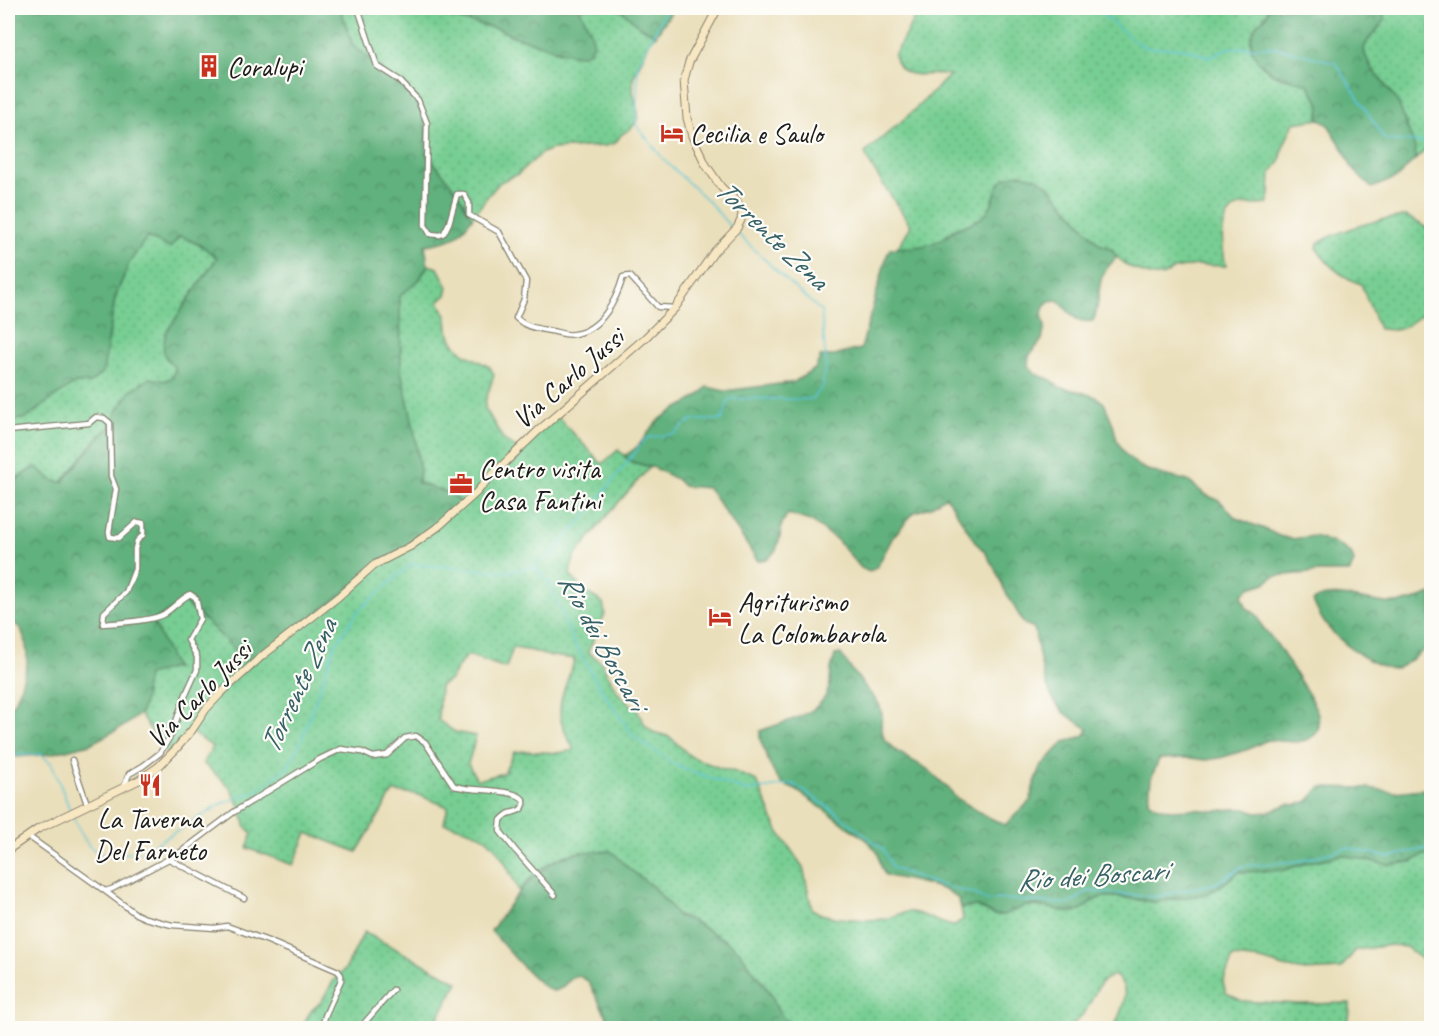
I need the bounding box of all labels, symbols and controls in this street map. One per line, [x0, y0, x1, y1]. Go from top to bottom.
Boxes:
place label: Coralupi [227, 49, 306, 84]
building icon: Coralupi [196, 53, 222, 79]
place label: Cecilia e Saulo [690, 116, 826, 151]
hotel icon: Cecilia e Saulo [659, 120, 685, 146]
water label: Torrente Zena [707, 171, 839, 299]
street label: Via Carlo Jussi [505, 317, 634, 436]
place label: Centro visita Casa Fantini [479, 451, 604, 518]
office icon: Centro visita Casa Fantini [448, 471, 474, 497]
water label: Rio dei Boscari [550, 566, 660, 722]
place label: Agriturismo La Colombarola [738, 584, 887, 651]
hotel icon: Agriturismo La Colombarola [707, 604, 733, 630]
water label: Torrente Zena [251, 610, 347, 759]
street label: Via Carlo Jussi [139, 630, 262, 755]
restaurant icon: La Taverna Del Farneto [137, 772, 163, 798]
place label: La Taverna Del Farneto [94, 801, 208, 868]
water label: Rio dei Boscari [1016, 850, 1176, 899]

